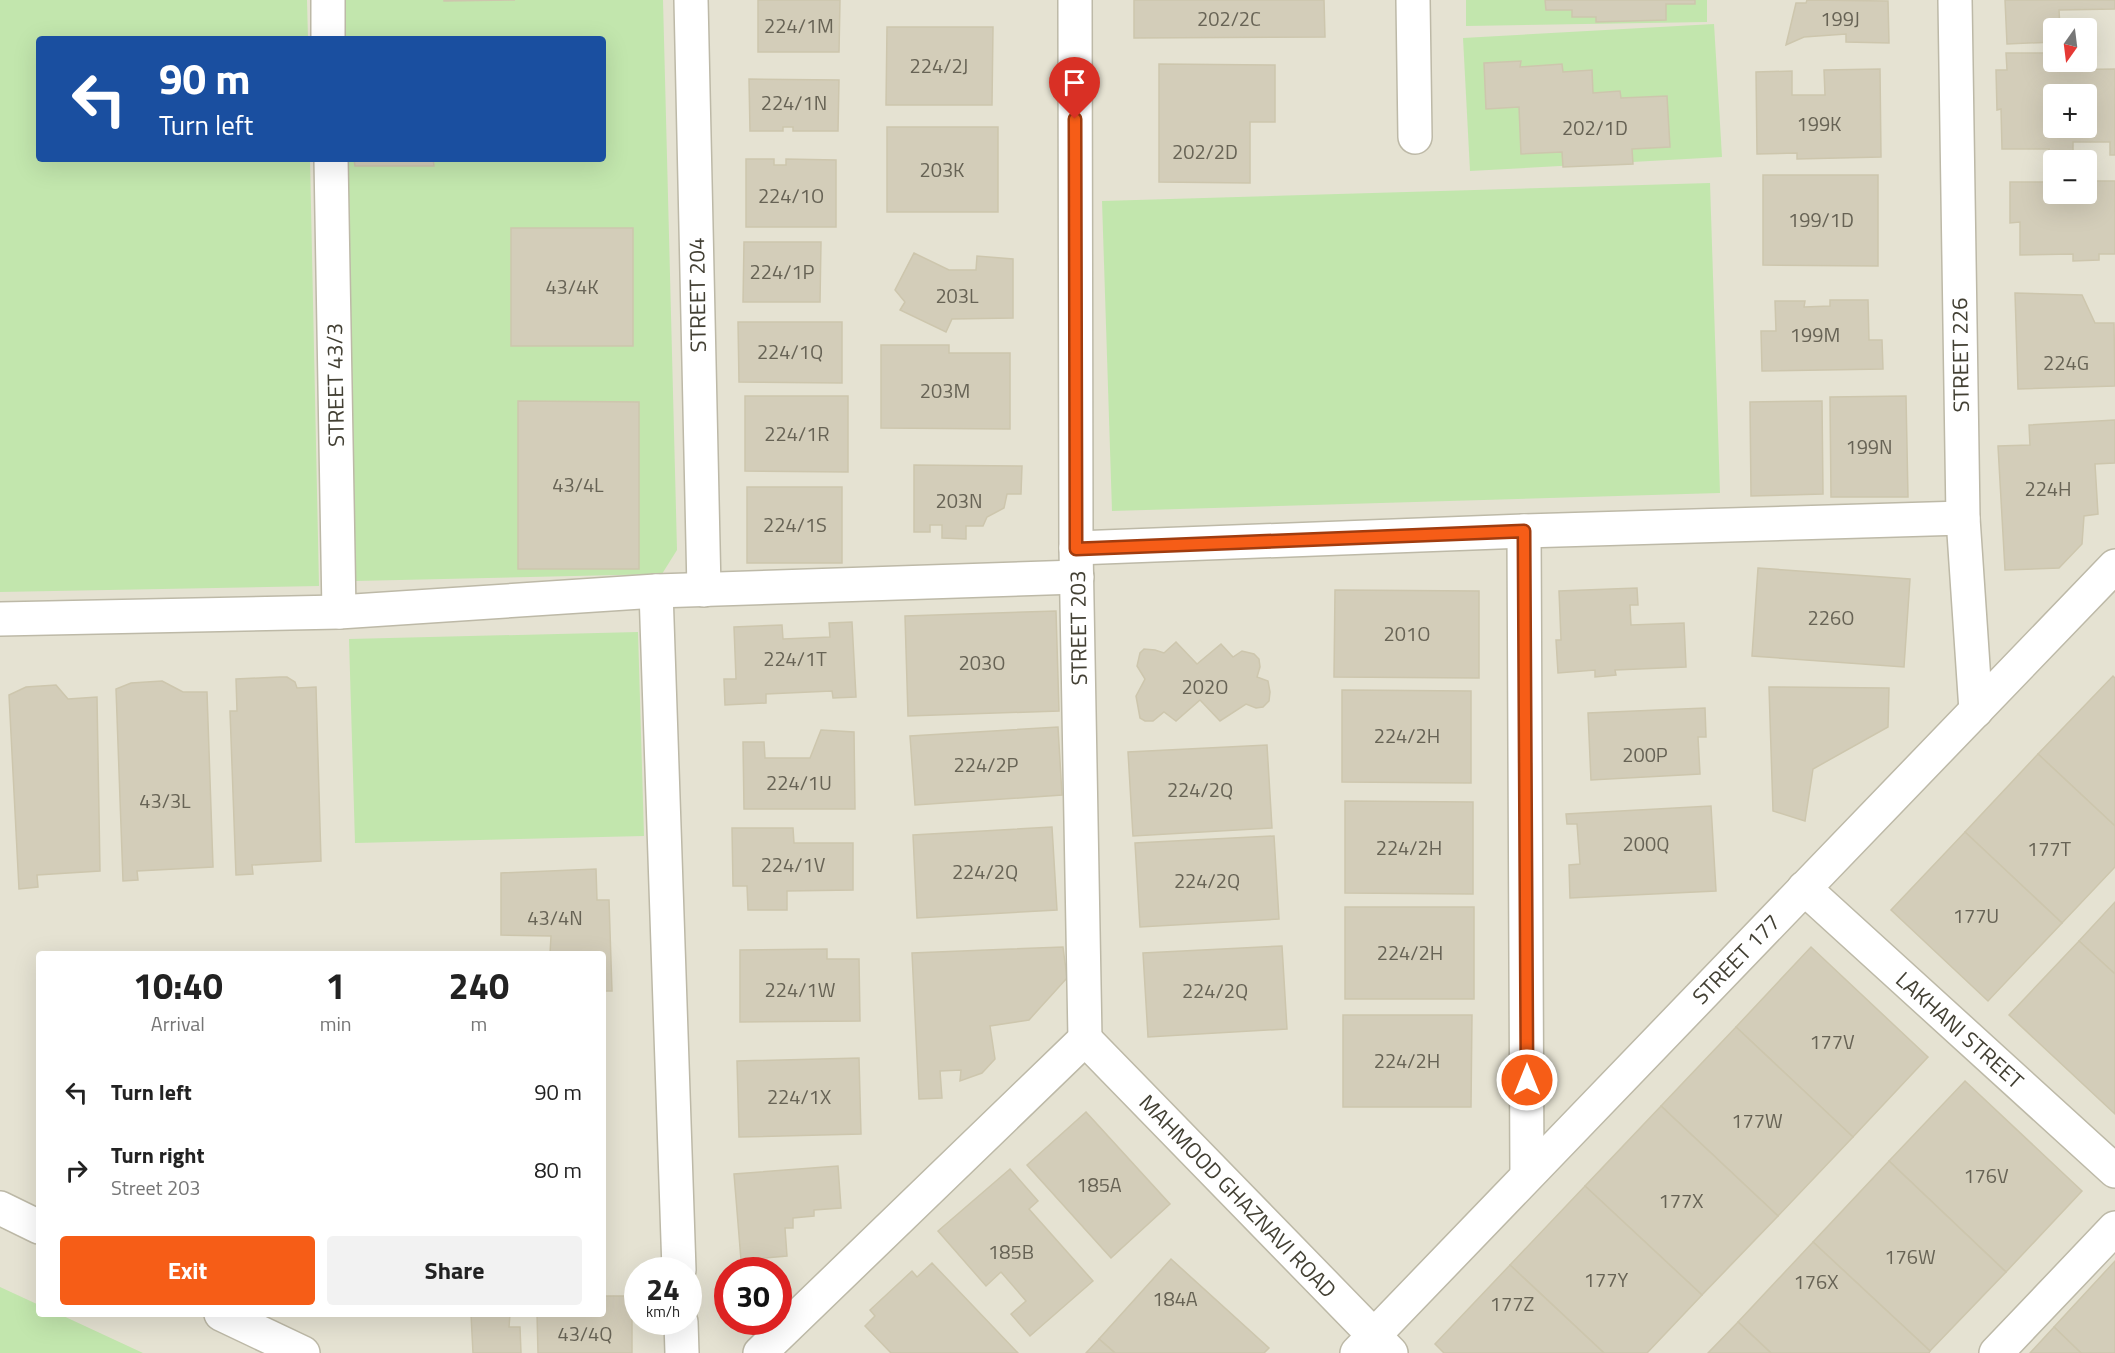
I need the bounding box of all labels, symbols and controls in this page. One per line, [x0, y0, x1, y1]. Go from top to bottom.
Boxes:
house number: 202/2C [1197, 3, 1261, 34]
house number: 199J [1820, 3, 1860, 34]
house number: 224/1M [764, 10, 834, 41]
north arrow [2043, 18, 2097, 72]
map controls [2043, 18, 2097, 204]
text: 90 m [159, 46, 251, 110]
house number: 224/2J [910, 50, 968, 81]
pin [1049, 57, 1100, 119]
icon: left [60, 60, 138, 138]
icon: arrive [1058, 66, 1091, 99]
button: + [2043, 84, 2097, 138]
house number: 224/1N [761, 87, 827, 118]
text: Turn left [159, 104, 253, 145]
house number: 199K [1797, 108, 1842, 139]
house number: 202/1D [1562, 112, 1628, 143]
house number: 202/2D [1172, 136, 1238, 167]
button: − [2043, 150, 2097, 204]
house number: 203K [920, 154, 965, 185]
house number: 224/1O [758, 180, 824, 211]
house number: 199/1D [1788, 204, 1854, 235]
street label: STREET 204 [679, 237, 715, 353]
house number: 224/1P [750, 256, 815, 287]
house number: 43/4K [545, 271, 599, 302]
house number: 203L [935, 280, 979, 311]
street label: STREET 226 [1942, 297, 1978, 413]
house number: 199M [1790, 319, 1840, 350]
street label: STREET 43/3 [317, 323, 353, 447]
house number: 224/1Q [757, 336, 823, 367]
house number: 224G [2043, 347, 2089, 378]
house number: 203M [920, 375, 970, 406]
house number: 224/1R [764, 418, 830, 449]
house number: 199N [1845, 431, 1893, 462]
house number: 43/4L [552, 469, 604, 500]
house number: 224H [2024, 473, 2072, 504]
house number: 203N [935, 485, 983, 516]
house number: 224/1S [763, 509, 827, 540]
street label: STREET 203 [1060, 570, 1096, 686]
house number: 226O [1808, 602, 1854, 633]
house number: 201O [1384, 618, 1430, 649]
house number: 224/1T [763, 643, 827, 674]
house number: 203O [959, 647, 1005, 678]
house number: 202O [1182, 671, 1228, 702]
house number: 224/2H [1374, 720, 1440, 751]
house number: 200P [1622, 739, 1668, 770]
house number: 224/2P [954, 749, 1019, 780]
house number: 224/1U [766, 767, 832, 798]
house number: 224/2Q [1167, 774, 1233, 805]
house number: 43/3L [139, 785, 191, 816]
house number: 200Q [1623, 828, 1669, 859]
house number: 224/2H [1376, 832, 1442, 863]
house number: 177T [2027, 833, 2072, 864]
house number: 224/1V [761, 849, 826, 880]
house number: 224/2Q [952, 856, 1018, 887]
house number: 224/2Q [1174, 865, 1240, 896]
house number: 177U [1953, 900, 1999, 931]
house number: 43/4N [527, 902, 583, 933]
street label: STREET 177 [1684, 906, 1788, 1012]
house number: 224/2H [1377, 937, 1443, 968]
text: 10:40 [133, 958, 223, 1013]
text: 1 [326, 958, 346, 1013]
text: 240 [449, 958, 509, 1013]
street label: LAKHANI STREET [1888, 963, 2032, 1097]
house number: 224/1W [765, 974, 836, 1005]
house number: 224/2Q [1182, 975, 1248, 1006]
text: Arrival [151, 1008, 205, 1039]
text: min [320, 1008, 352, 1039]
text: m [470, 1008, 487, 1039]
house number: 177V [1809, 1026, 1855, 1057]
house number: 224/2H [1374, 1045, 1440, 1076]
position arrow [1495, 1048, 1559, 1112]
text: Turn left [111, 1075, 192, 1109]
text: 90 m [534, 1075, 582, 1109]
icon: left [60, 1076, 93, 1109]
house number: 224/1X [767, 1081, 831, 1112]
street label: MAHMOOD GHAZNAVI ROAD [1131, 1086, 1345, 1306]
house number: 177W [1731, 1105, 1783, 1136]
text: Turn right [111, 1138, 205, 1172]
text: 80 m [534, 1153, 582, 1187]
icon: right [60, 1154, 93, 1187]
house number: 176V [1963, 1160, 2009, 1191]
house number: 185A [1076, 1169, 1122, 1200]
text: Street 203 [111, 1172, 201, 1203]
house number: 177X [1659, 1185, 1703, 1216]
button: Exit [60, 1236, 315, 1305]
button: Share [327, 1236, 582, 1305]
house number: 185B [988, 1236, 1034, 1267]
house number: 176W [1884, 1241, 1936, 1272]
speed limit sign: 30 [714, 1257, 792, 1335]
house number: 177Y [1584, 1264, 1628, 1295]
text: 24 [646, 1266, 680, 1312]
house number: 176X [1794, 1266, 1838, 1297]
house number: 184A [1152, 1283, 1198, 1314]
house number: 177Z [1490, 1288, 1534, 1319]
text: km/h [646, 1300, 680, 1323]
house number: 43/4Q [557, 1318, 613, 1349]

